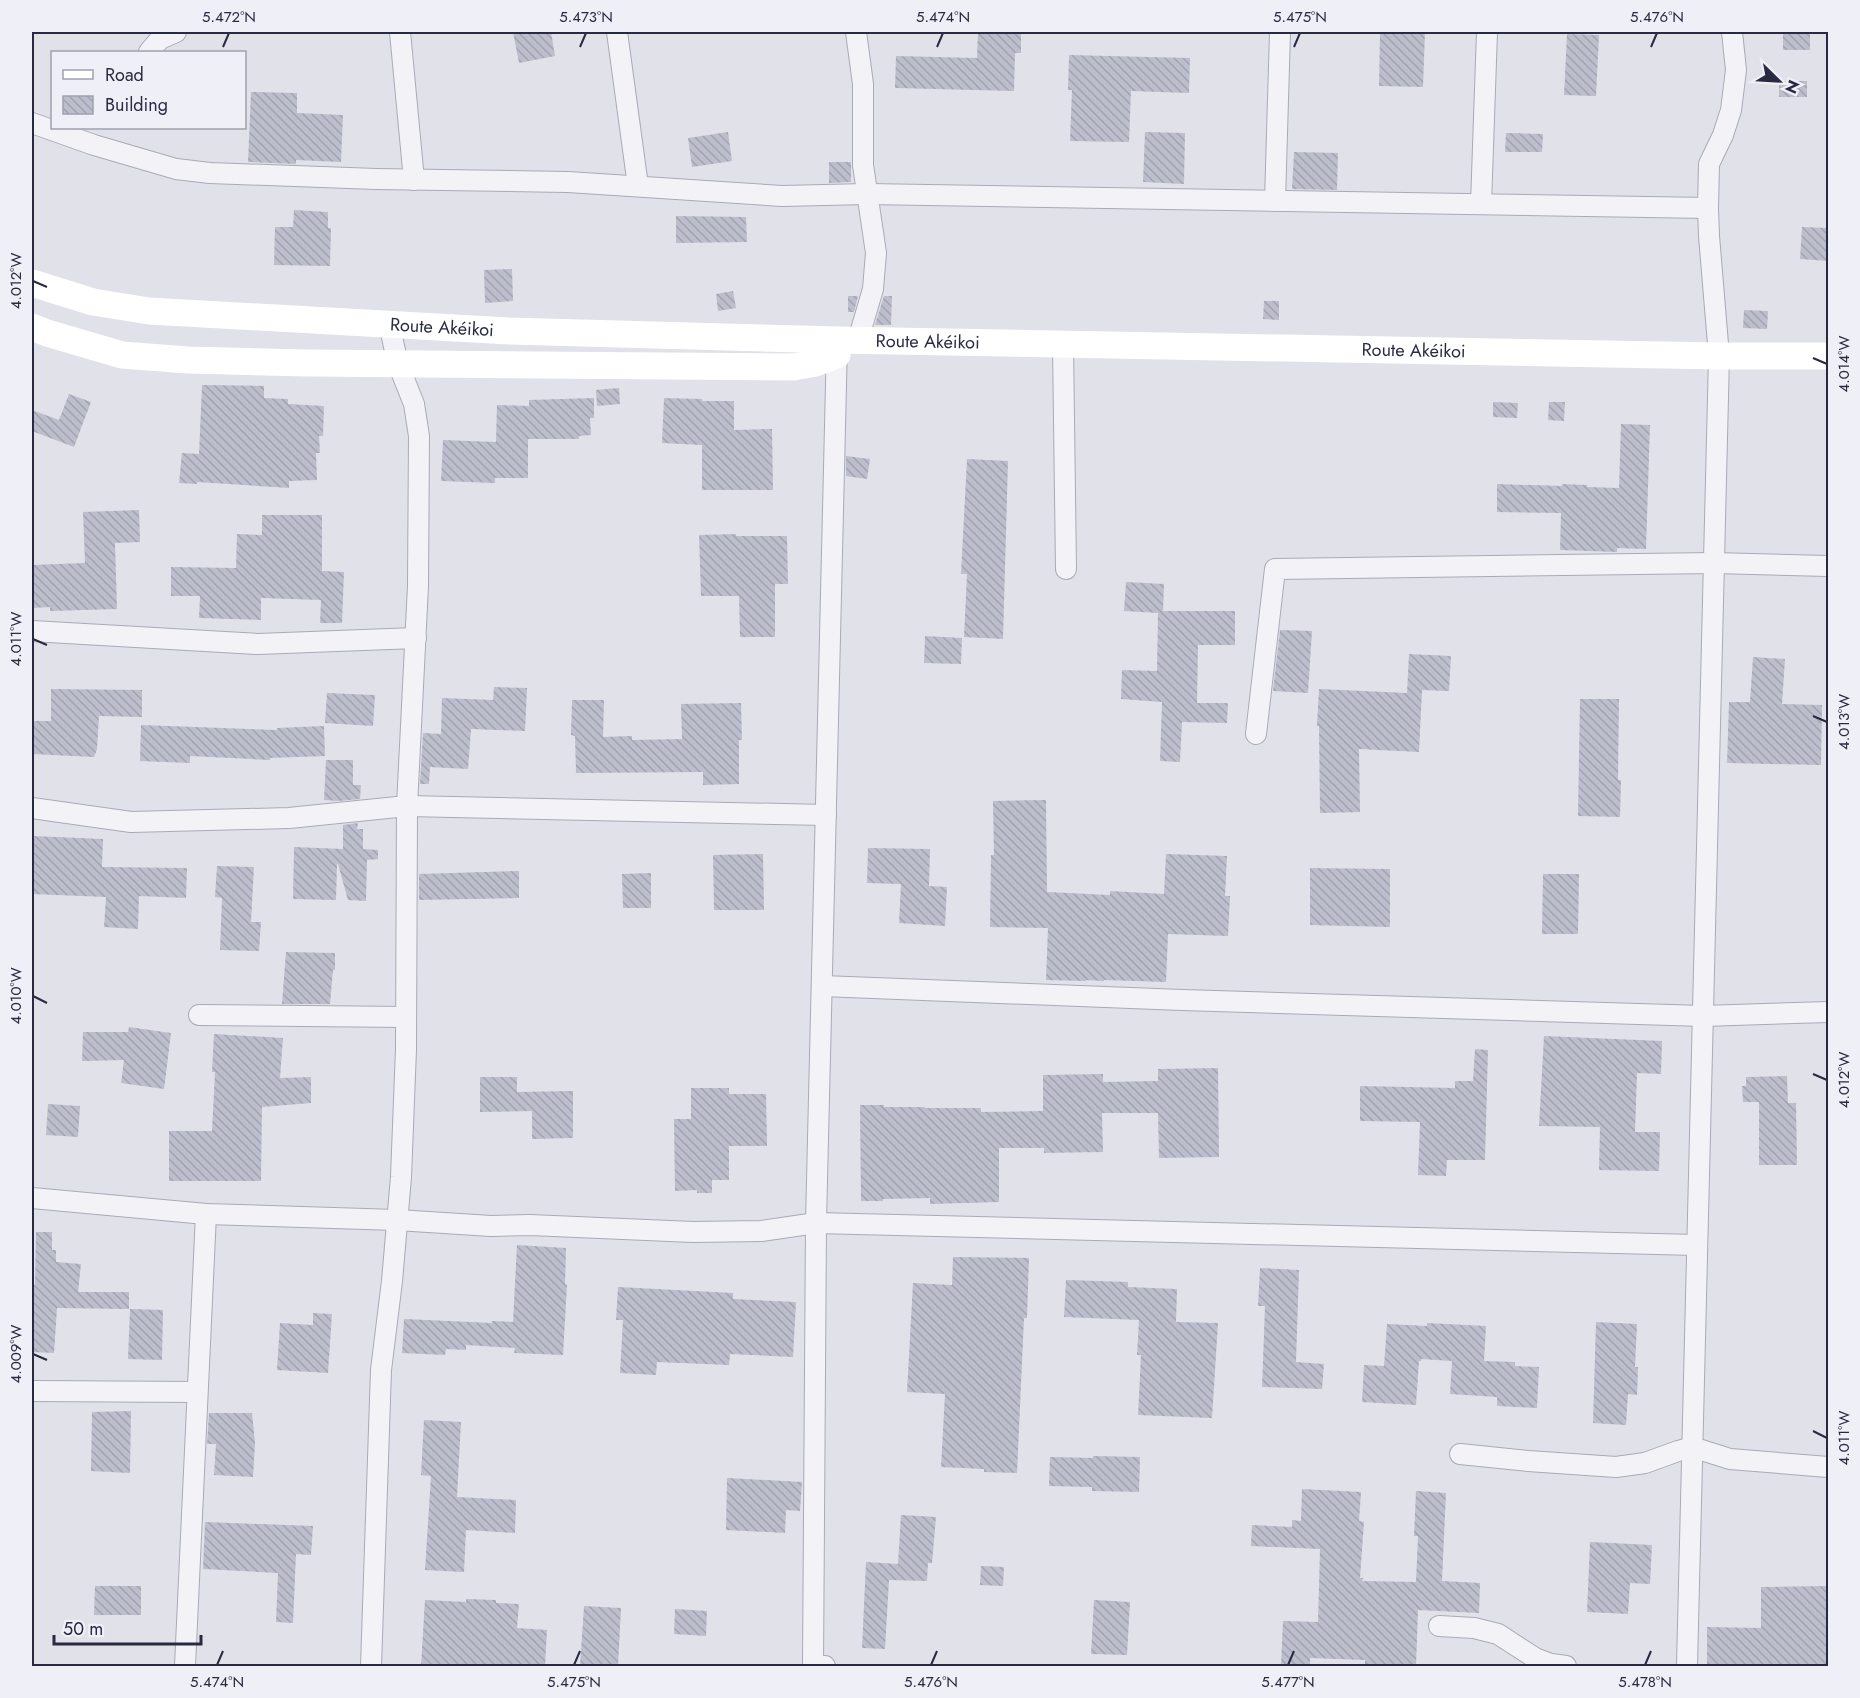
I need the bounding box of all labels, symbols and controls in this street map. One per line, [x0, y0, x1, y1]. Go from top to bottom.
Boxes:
text: 5.472°N [202, 6, 256, 28]
text: 5.473°N [559, 6, 613, 28]
text: 5.474°N [916, 6, 970, 28]
text: 5.475°N [1273, 6, 1327, 28]
text: 5.476°N [1630, 6, 1684, 28]
legend [51, 51, 246, 129]
north arrow [1749, 51, 1809, 111]
text: Road [105, 62, 144, 88]
text: N [1779, 76, 1805, 97]
text: Building [105, 92, 168, 118]
text: 4.012°W [5, 253, 27, 309]
street label: Route Akéikoi [389, 311, 495, 343]
street label: Route Akéikoi [875, 328, 980, 356]
text: 4.014°W [1833, 335, 1855, 392]
street label: Route Akéikoi [1361, 337, 1466, 364]
text: 4.011°W [5, 611, 27, 666]
text: 4.013°W [1833, 694, 1855, 750]
text: 4.010°W [5, 967, 27, 1025]
text: 4.012°W [1833, 1052, 1855, 1108]
text: 4.009°W [5, 1324, 27, 1383]
text: 4.011°W [1833, 1410, 1855, 1465]
scale bar [54, 1608, 201, 1646]
text: 50 m [63, 1616, 103, 1642]
text: 5.474°N [190, 1671, 244, 1693]
text: 5.475°N [547, 1671, 601, 1693]
text: 5.476°N [904, 1671, 958, 1693]
text: 5.477°N [1261, 1671, 1315, 1693]
text: 5.478°N [1618, 1671, 1672, 1693]

